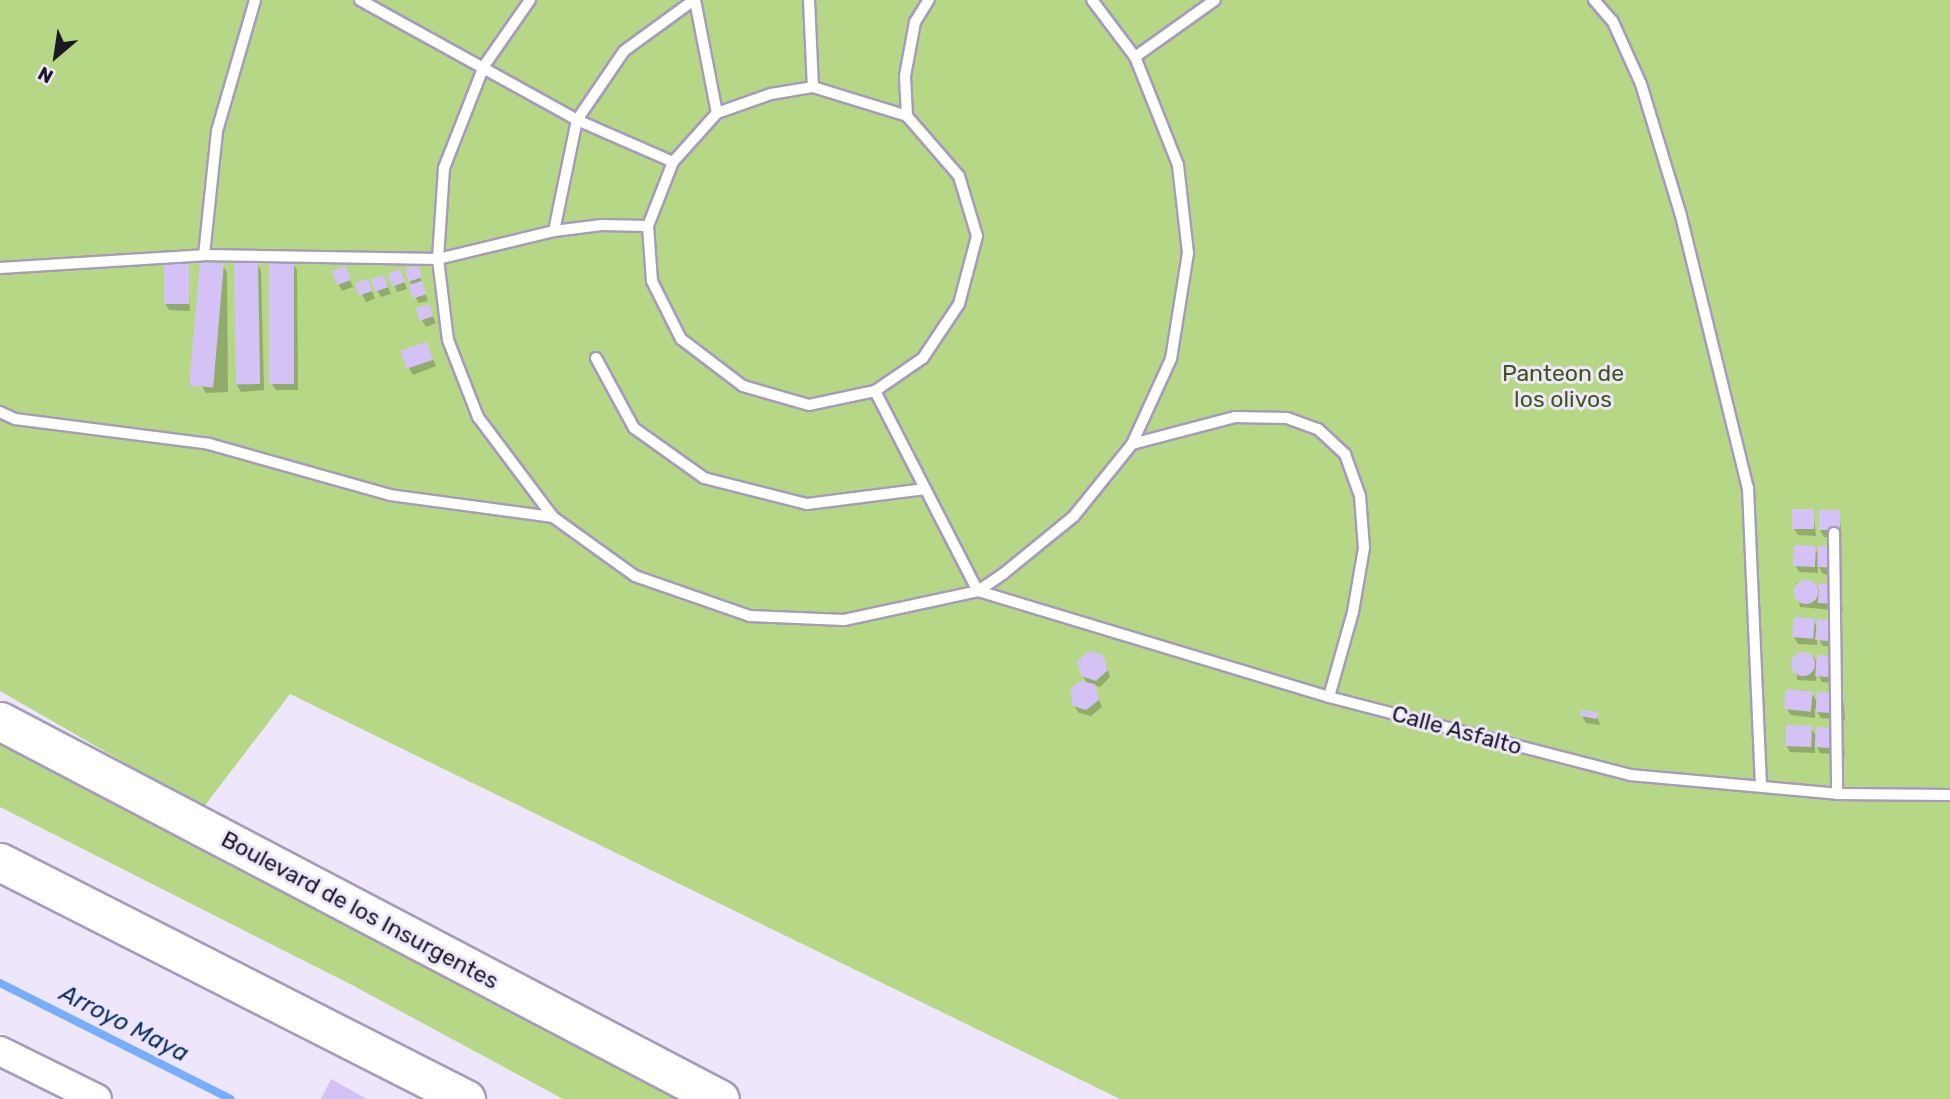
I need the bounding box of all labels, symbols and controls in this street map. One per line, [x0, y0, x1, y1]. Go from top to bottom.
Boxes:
north arrow [21, 21, 91, 91]
text: N [34, 61, 57, 88]
park label: Panteon de los olivos [1502, 359, 1624, 413]
street label: Calle Asfalto [1389, 699, 1525, 761]
street label: Boulevard de los Insurgentes [217, 825, 503, 995]
water label: Arroyo Maya [55, 979, 193, 1069]

